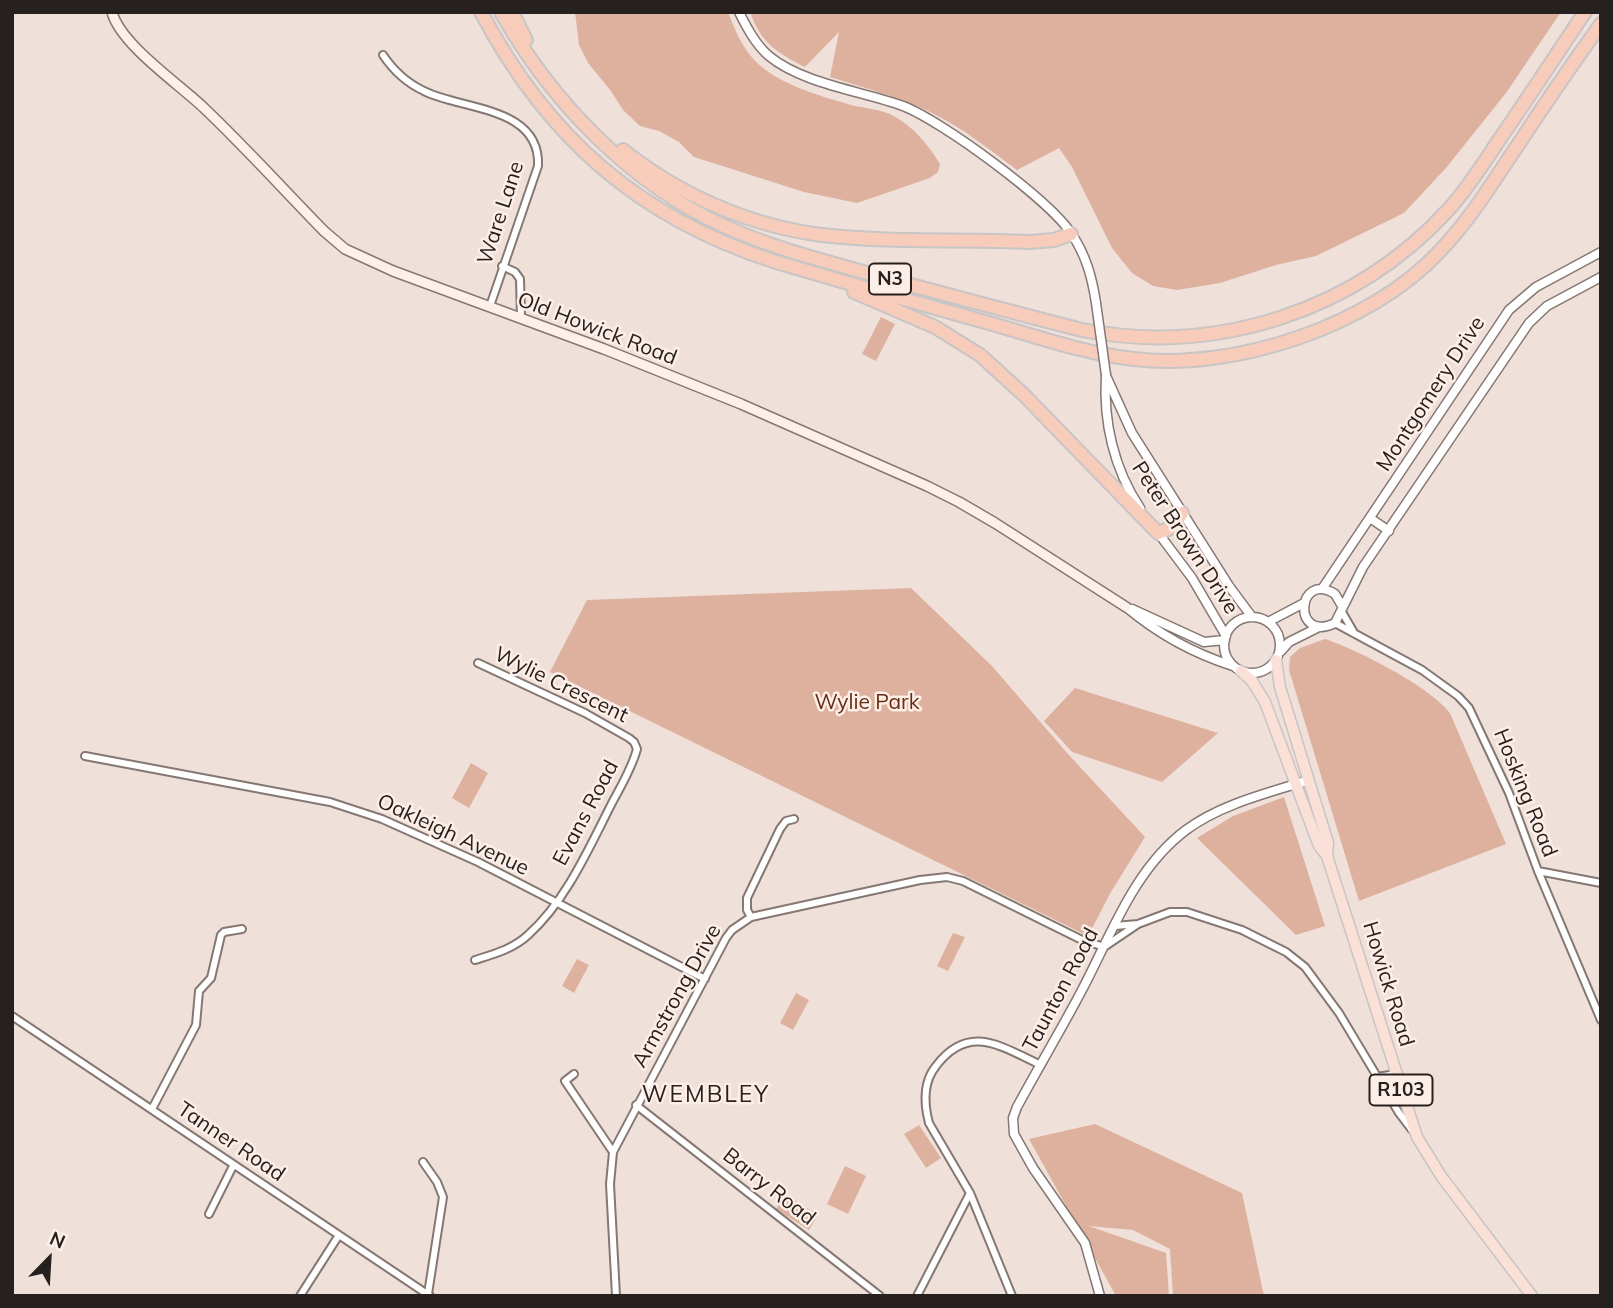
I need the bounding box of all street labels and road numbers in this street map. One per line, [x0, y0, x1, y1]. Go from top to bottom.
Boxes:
street label: Ware Lane [472, 158, 530, 268]
road number: N3 [869, 264, 911, 294]
street label: Old Howick Road [514, 287, 680, 371]
street label: Montgomery Drive [1371, 312, 1491, 476]
street label: Peter Brown Drive [1126, 457, 1244, 619]
street label: Wylie Crescent [490, 642, 632, 728]
street label: Hosking Road [1488, 725, 1562, 861]
street label: Evans Road [548, 756, 624, 870]
street label: Oakleigh Avenue [373, 789, 533, 881]
street label: Howick Road [1357, 918, 1419, 1050]
street label: Armstrong Drive [627, 920, 727, 1072]
street label: Taunton Road [1018, 924, 1104, 1056]
road number: R103 [1370, 1074, 1432, 1106]
street label: Tanner Road [172, 1097, 290, 1187]
street label: Barry Road [718, 1143, 820, 1231]

